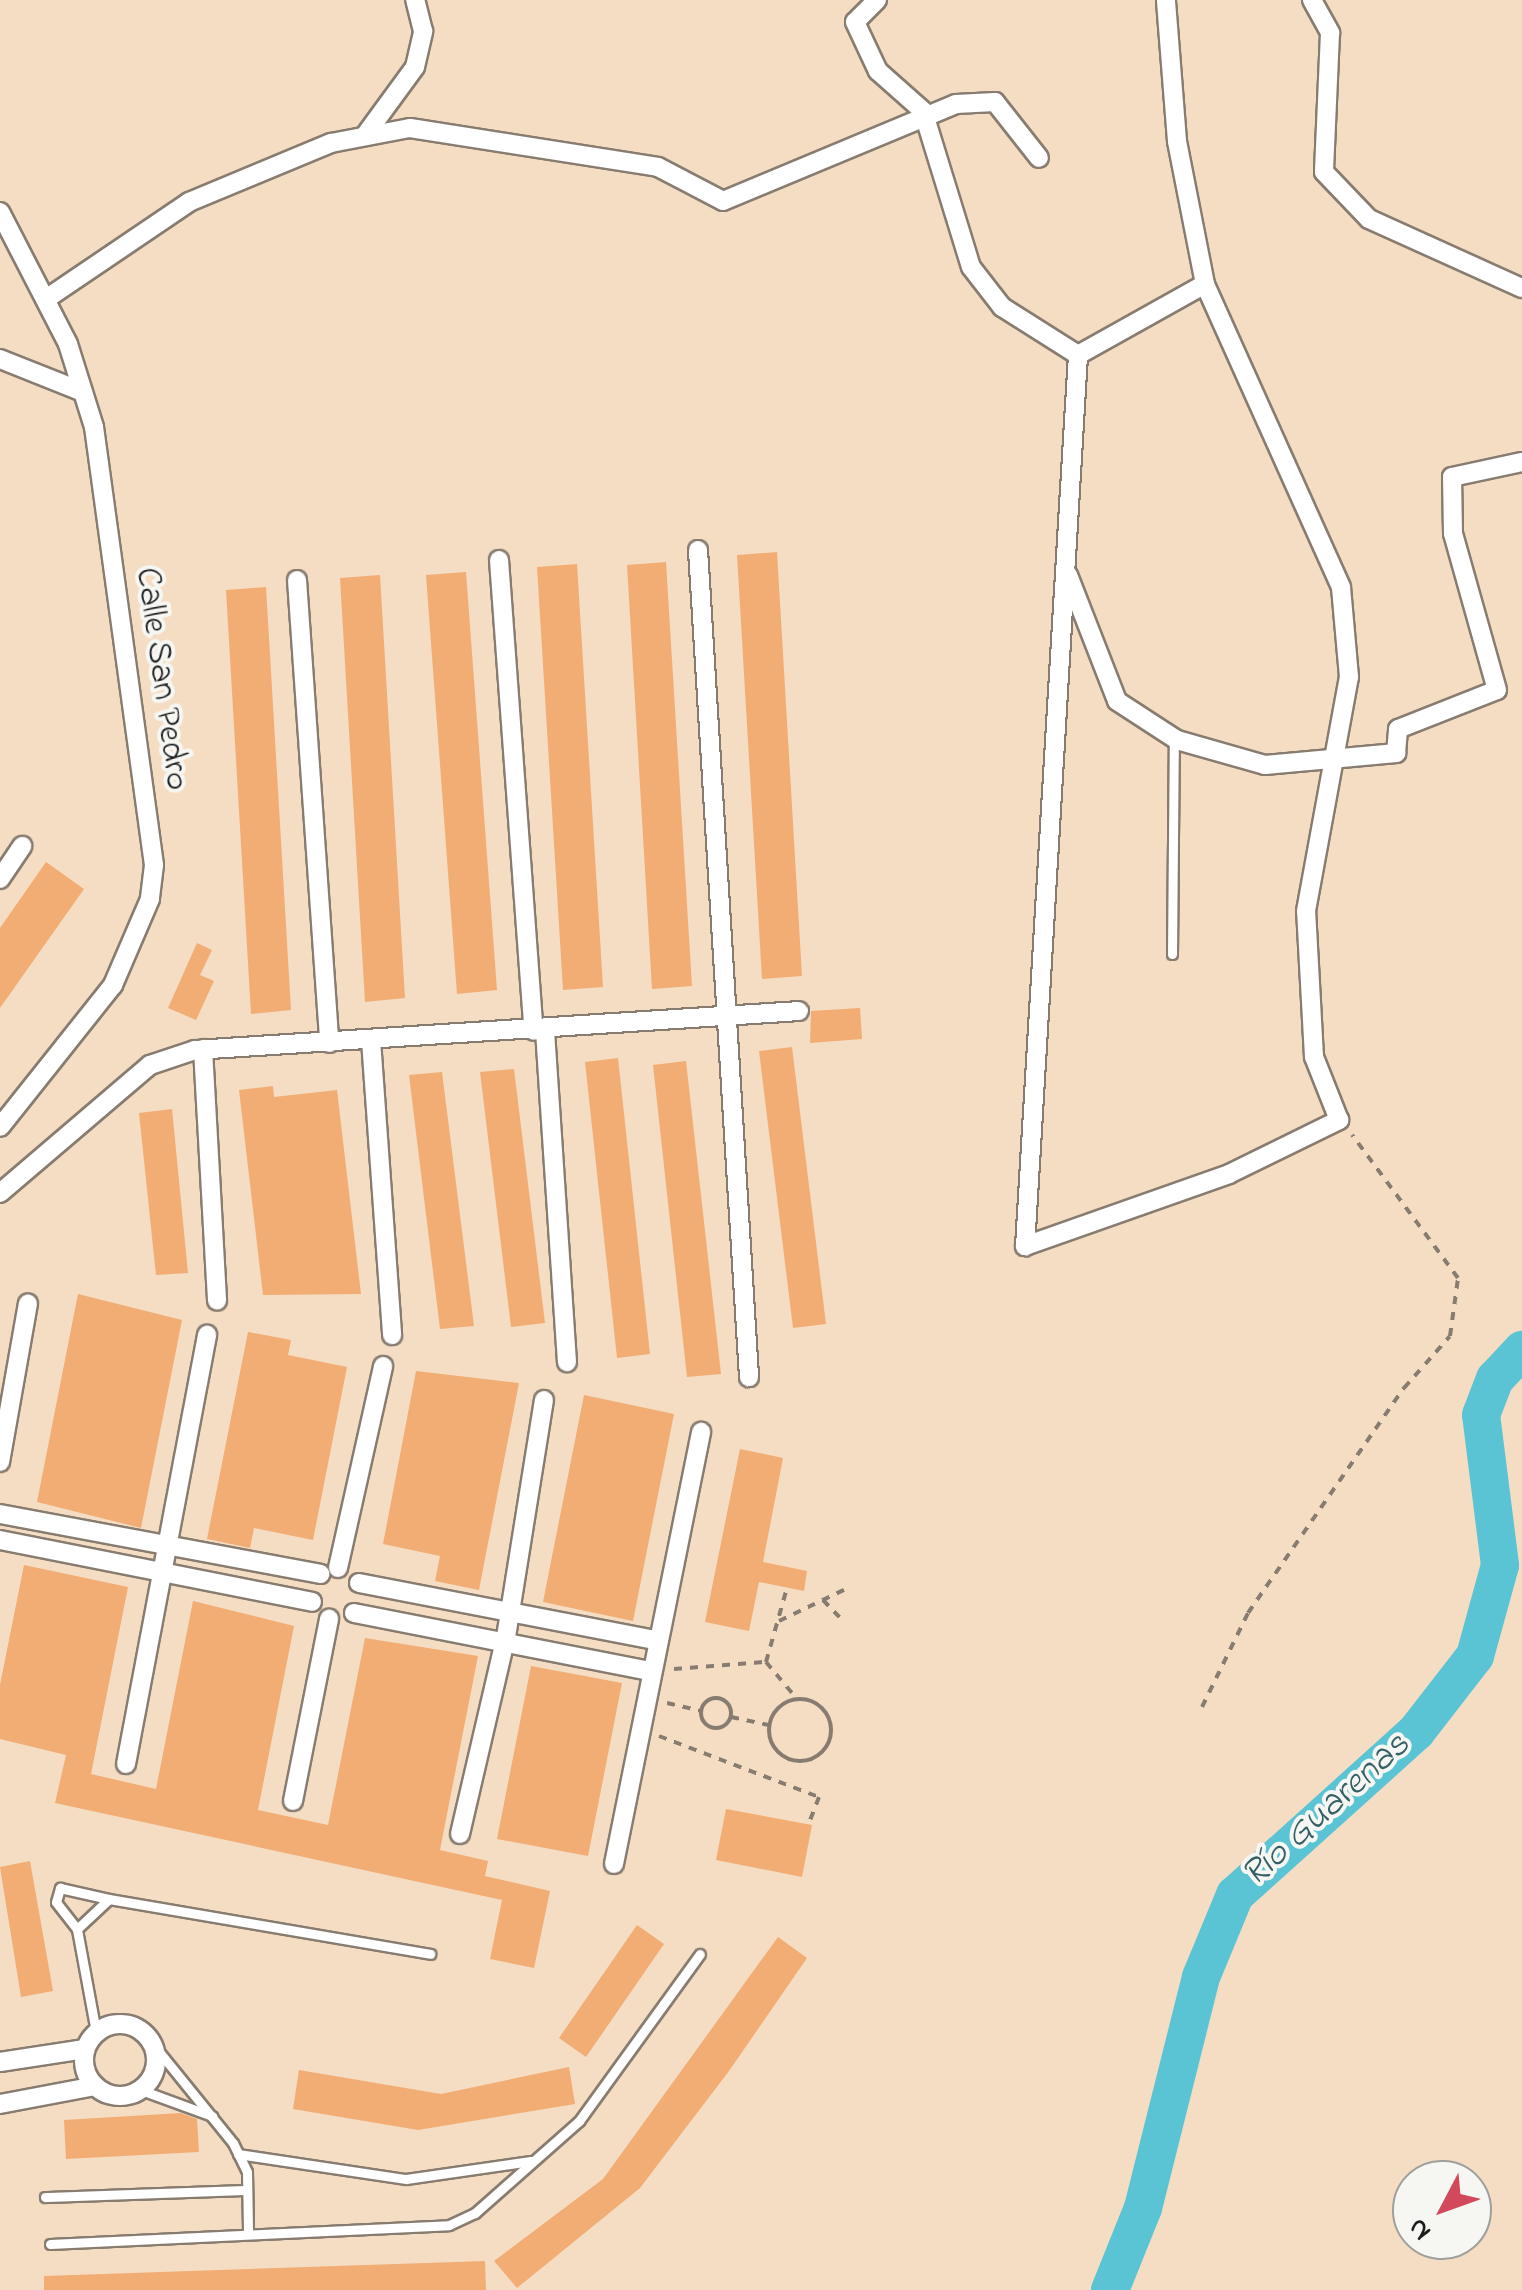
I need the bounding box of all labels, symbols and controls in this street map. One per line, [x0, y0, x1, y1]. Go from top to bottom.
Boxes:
street label: Calle San Pedro [125, 565, 197, 793]
water label: Río Guarenas [1234, 1724, 1420, 1898]
north arrow [1392, 2160, 1492, 2260]
text: N [1399, 2208, 1442, 2249]

